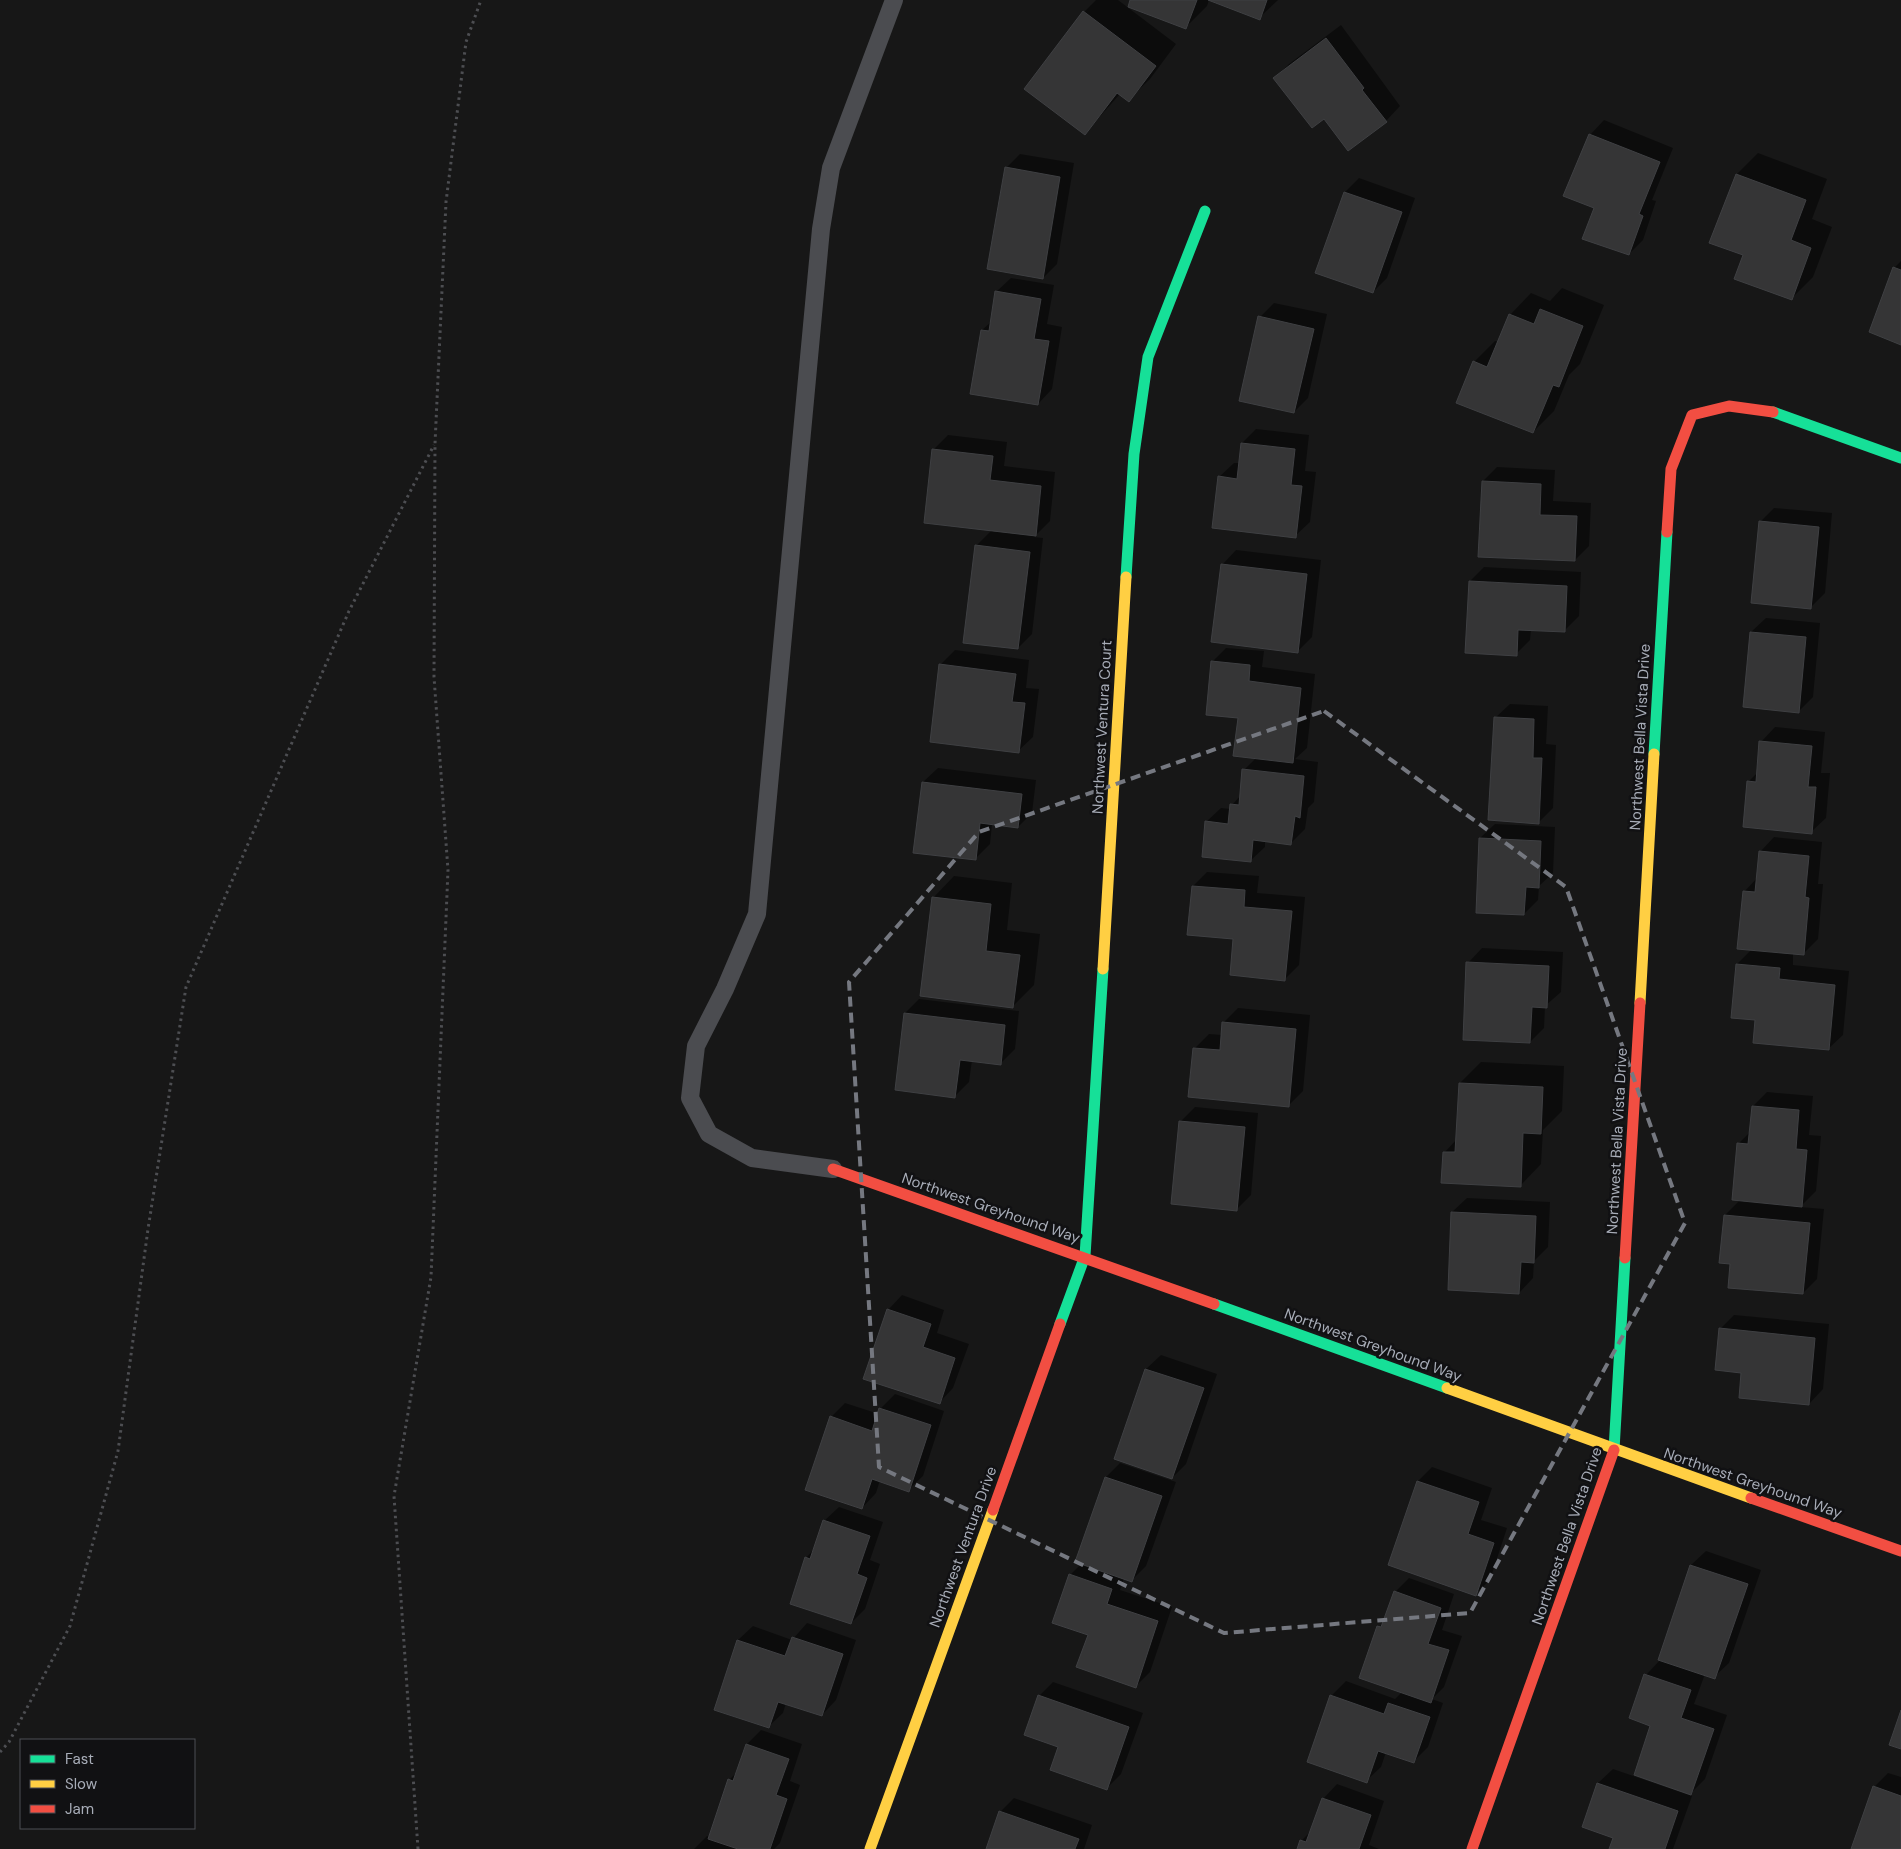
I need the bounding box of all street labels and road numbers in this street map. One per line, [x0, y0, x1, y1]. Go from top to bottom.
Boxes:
street label: Northwest Ventura Court [1087, 639, 1117, 814]
street label: Northwest Bella Vista Drive [1625, 643, 1655, 831]
street label: Northwest Bella Vista Drive [1602, 1047, 1632, 1235]
street label: Northwest Greyhound Way [899, 1168, 1083, 1248]
street label: Northwest Greyhound Way [1282, 1304, 1465, 1387]
street label: Northwest Greyhound Way [1661, 1443, 1845, 1523]
street label: Northwest Bella Vista Drive [1527, 1444, 1607, 1628]
street label: Northwest Ventura Drive [925, 1464, 1001, 1630]

